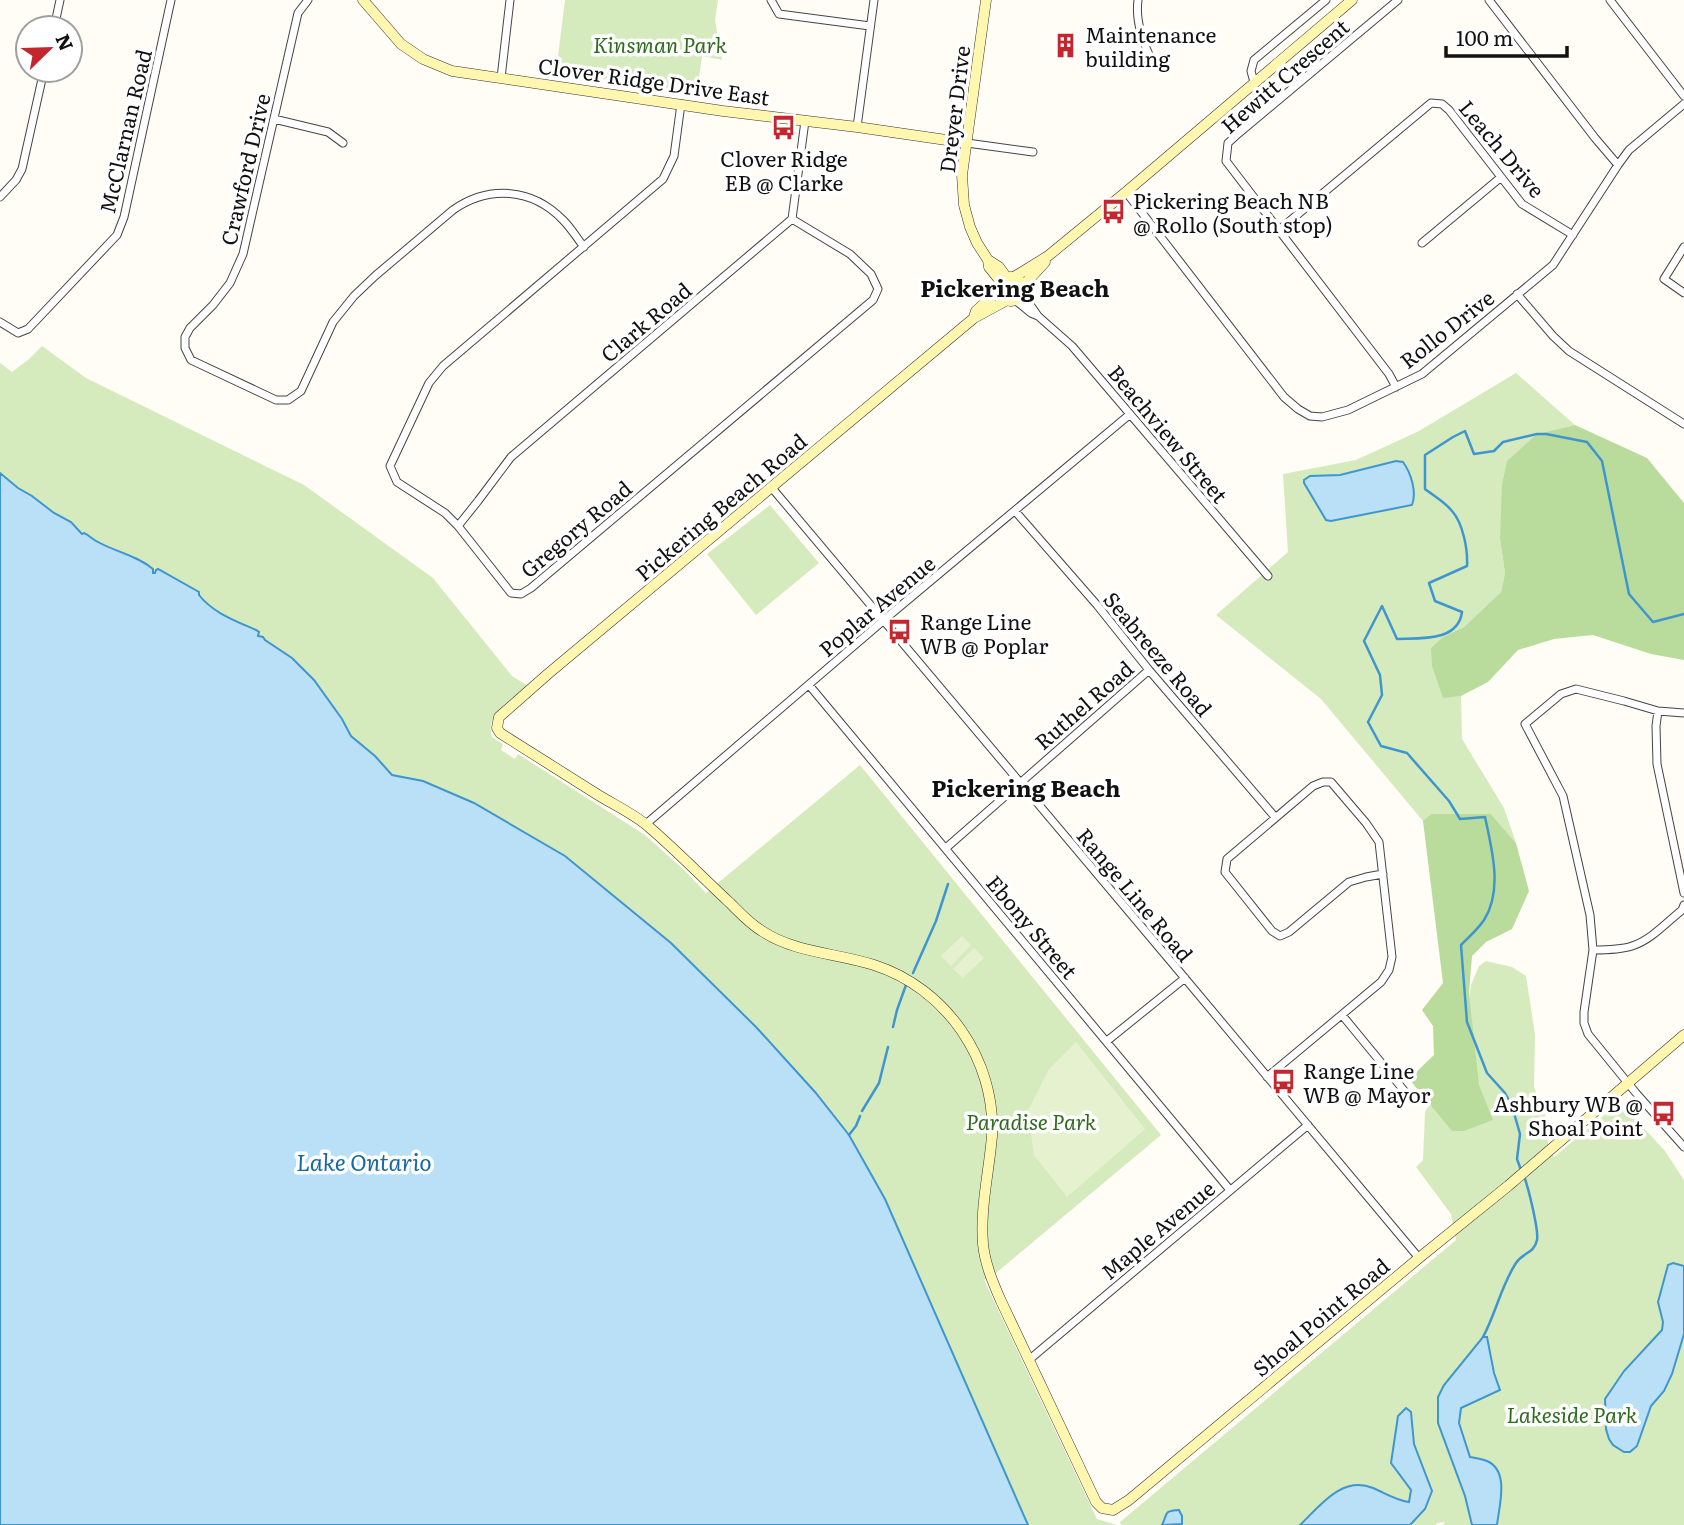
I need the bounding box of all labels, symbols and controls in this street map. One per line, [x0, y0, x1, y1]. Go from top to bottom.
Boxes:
street label: Hewitt Crescent [1213, 10, 1355, 140]
north arrow [14, 14, 84, 84]
scale bar [1446, 14, 1567, 58]
place label: Maintenance building [1085, 18, 1216, 73]
text: 100 m [1456, 21, 1513, 52]
park label: Kinsman Park [593, 28, 727, 59]
text: N [50, 29, 82, 55]
building icon: Maintenance building [1051, 31, 1079, 59]
street label: Dreyer Drive [930, 44, 976, 174]
street label: McClarnan Road [90, 46, 158, 216]
street label: Clover Ridge Drive East [536, 48, 772, 112]
street label: Crawford Drive [211, 90, 277, 248]
street label: Leach Drive [1453, 92, 1553, 204]
bus stop icon: Clover Ridge EB @ Clarke [770, 114, 798, 142]
place label: Clover Ridge EB @ Clarke [720, 142, 848, 197]
place label: Pickering Beach NB @ Rollo (South stop) [1133, 184, 1333, 239]
bus stop icon: Pickering Beach NB @ Rollo (South stop) [1099, 197, 1127, 225]
district label: Pickering Beach [920, 270, 1110, 304]
street label: Clark Road [593, 274, 697, 368]
street label: Rollo Drive [1392, 281, 1500, 375]
street label: Beachview Street [1102, 357, 1236, 509]
street label: Pickering Beach Road [628, 425, 813, 587]
street label: Gregory Road [513, 472, 638, 584]
street label: Poplar Avenue [811, 547, 941, 663]
street label: Seabreeze Road [1098, 584, 1221, 722]
place label: Range Line WB @ Poplar [920, 605, 1049, 660]
bus stop icon: Range Line WB @ Poplar [886, 618, 914, 646]
street label: Ruthel Road [1027, 652, 1139, 756]
district label: Pickering Beach [931, 770, 1121, 804]
street label: Range Line Road [1071, 820, 1201, 968]
street label: Ebony Street [980, 867, 1086, 985]
place label: Range Line WB @ Mayor [1303, 1054, 1430, 1109]
bus stop icon: Range Line WB @ Mayor [1269, 1067, 1297, 1095]
place label: Ashbury WB @ Shoal Point [1494, 1087, 1644, 1142]
bus stop icon: Ashbury WB @ Shoal Point [1649, 1100, 1677, 1128]
park label: Paradise Park [966, 1105, 1097, 1136]
water label: Lake Ontario [296, 1144, 432, 1178]
street label: Maple Avenue [1093, 1172, 1221, 1286]
street label: Shoal Point Road [1245, 1249, 1395, 1383]
park label: Lakeside Park [1507, 1398, 1638, 1429]

